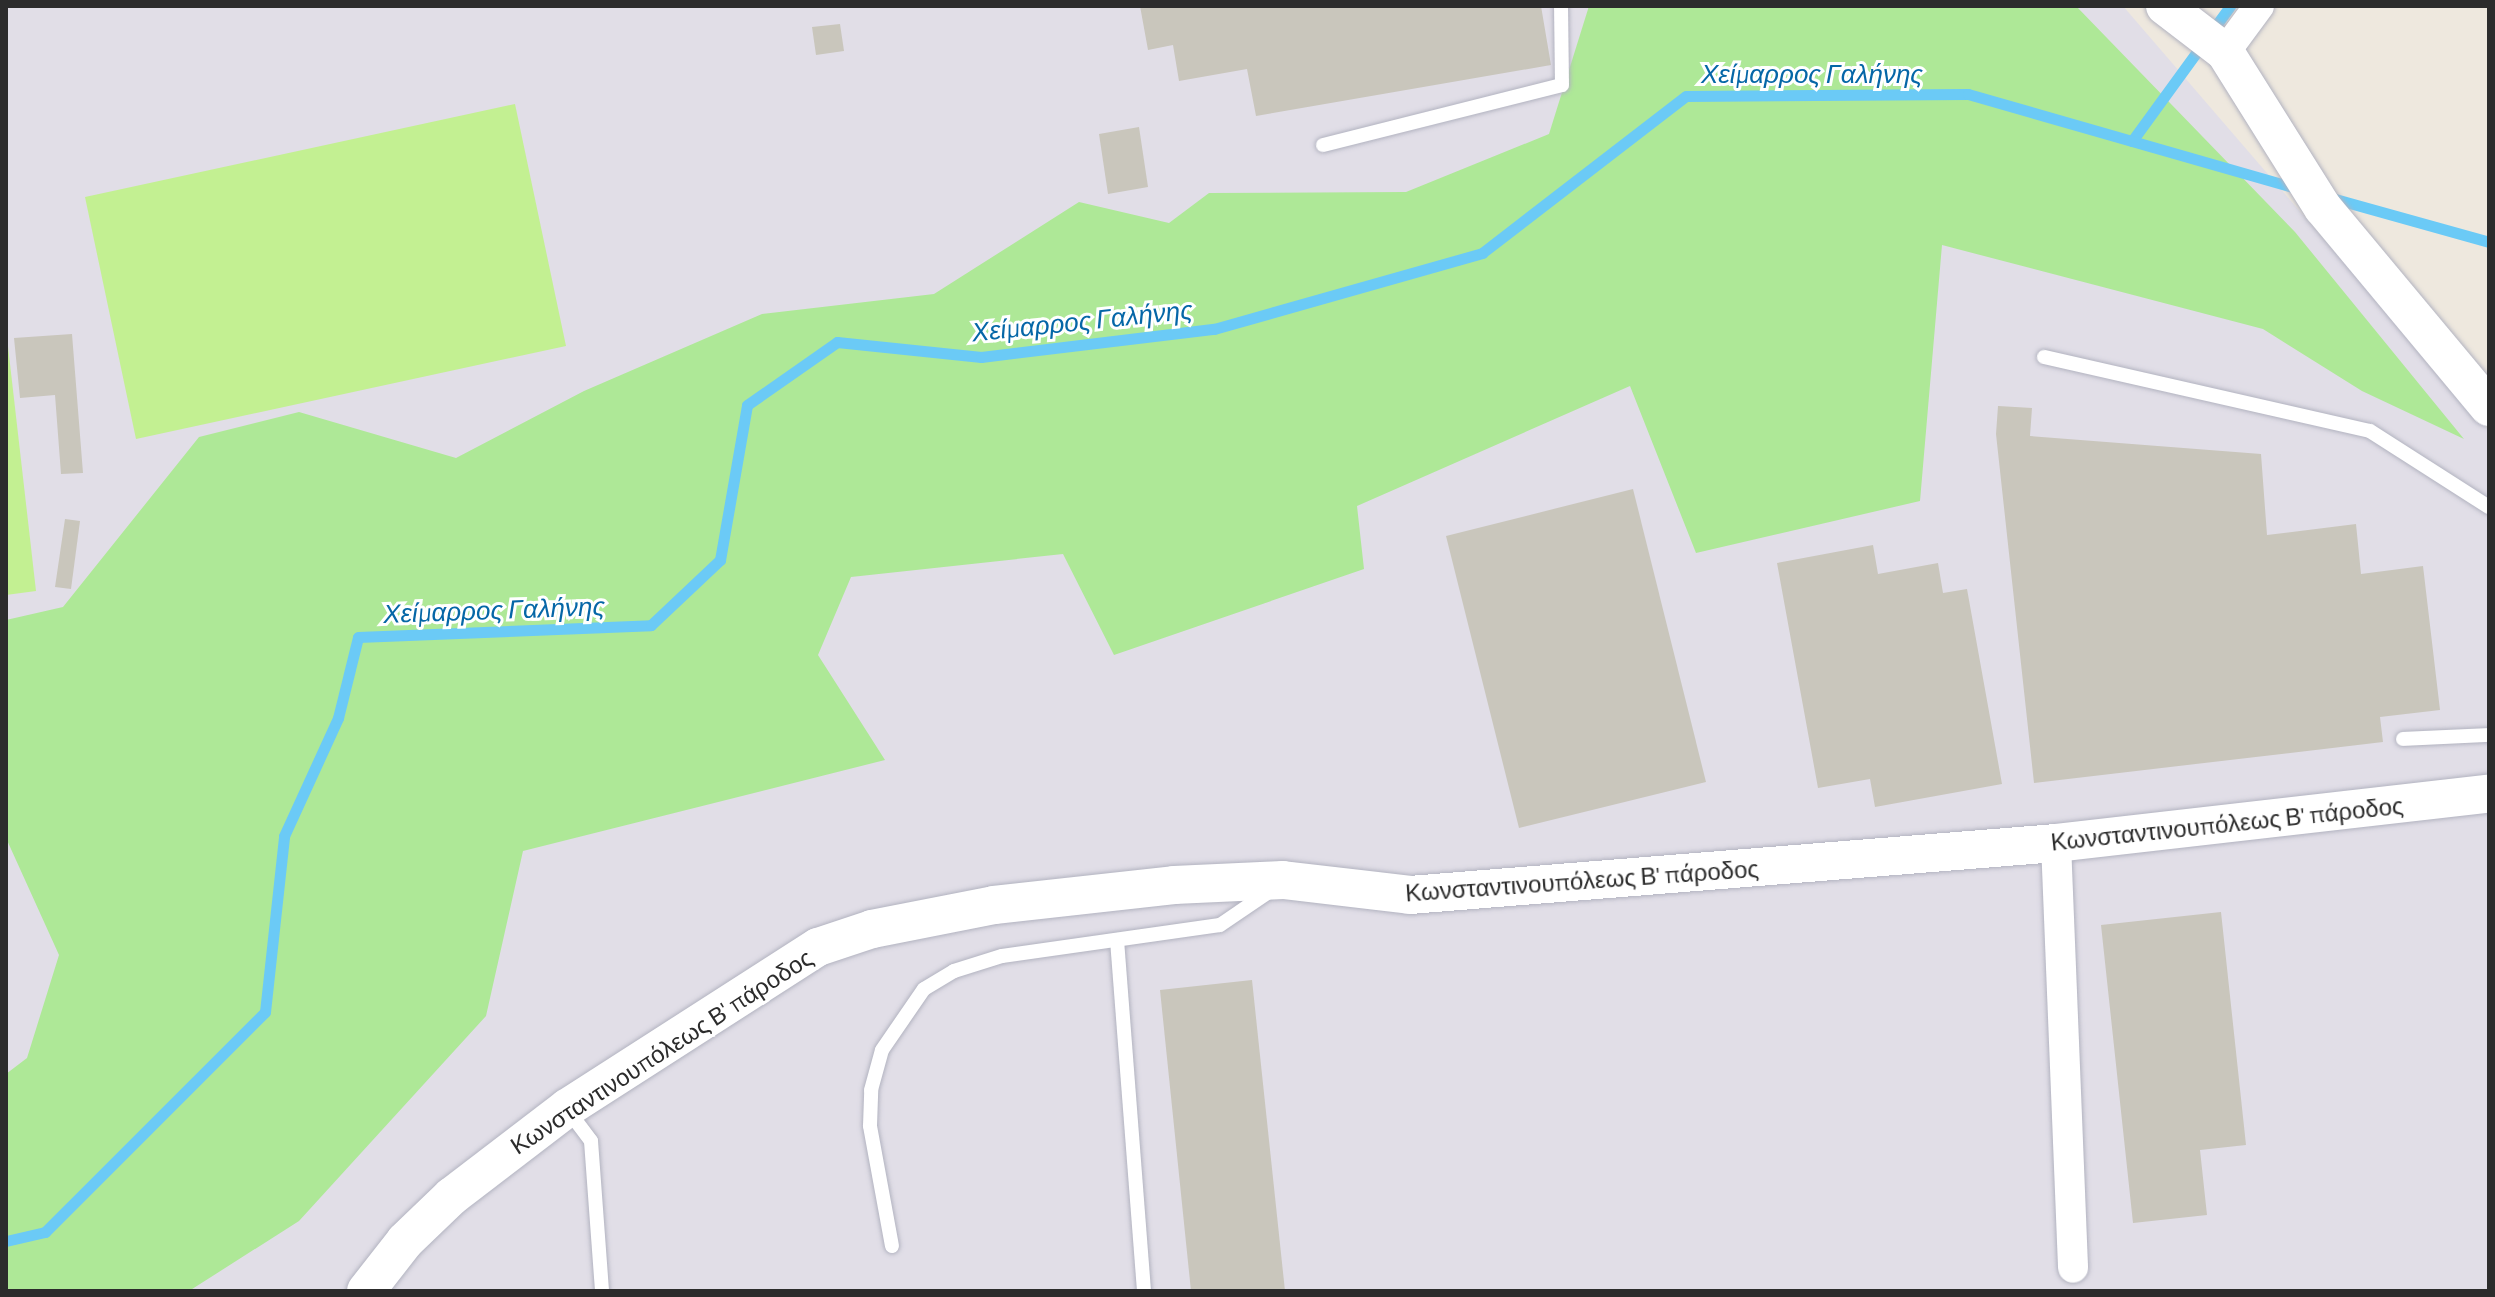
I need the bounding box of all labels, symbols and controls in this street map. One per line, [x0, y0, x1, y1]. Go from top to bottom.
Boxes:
water label: Χείμαρρος Γαλήνης [1701, 57, 1923, 89]
water label: Χείμαρρος Γαλήνης [970, 293, 1194, 347]
water label: Χείμαρρος Γαλήνης [383, 590, 605, 628]
street label: Κωνσταντινουπόλεως Β' πάροδος [2049, 790, 2405, 856]
street label: Κωνσταντινουπόλεως Β' πάροδος [1404, 853, 1760, 907]
street label: Κωνσταντινουπόλεως Β' πάροδος [505, 942, 817, 1160]

